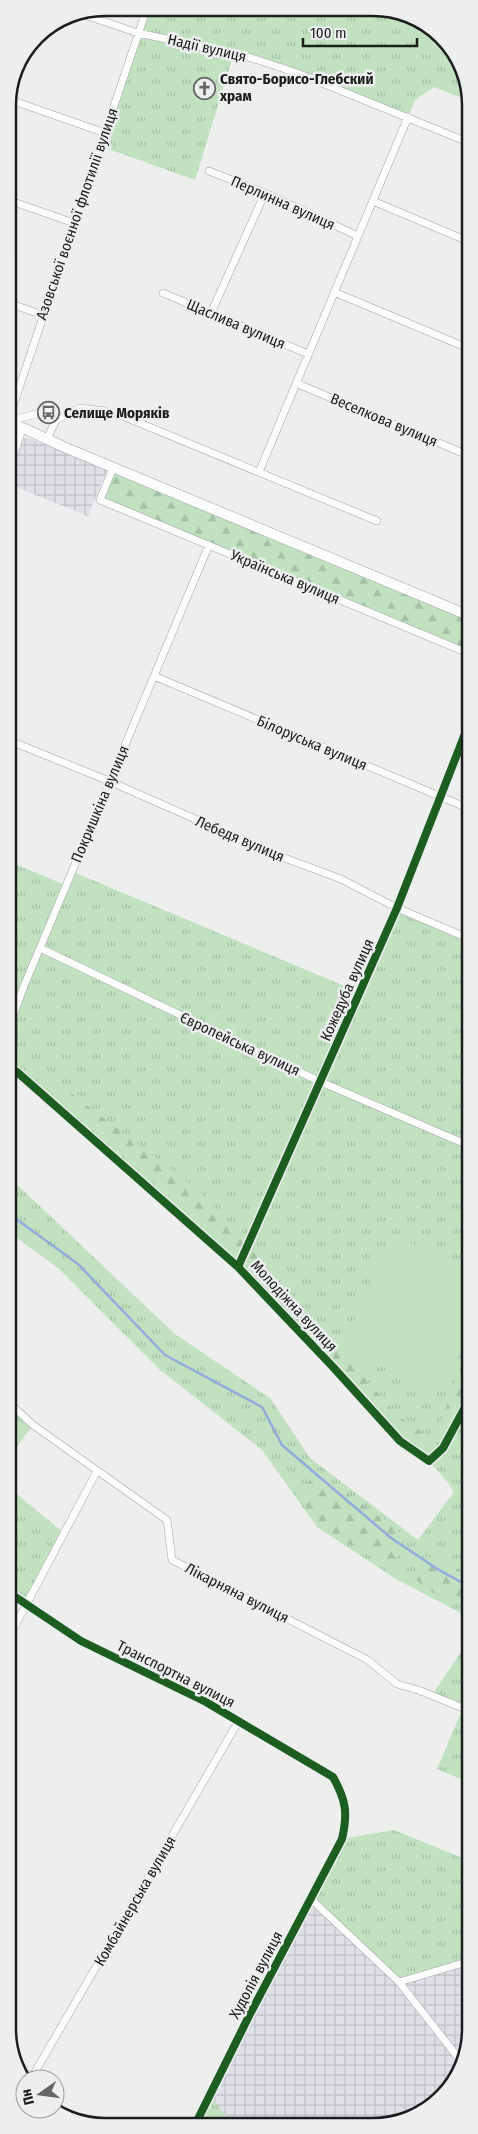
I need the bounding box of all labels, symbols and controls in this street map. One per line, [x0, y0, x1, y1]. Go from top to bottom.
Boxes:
scale bar [303, 15, 417, 47]
text: 100 m [310, 24, 347, 42]
street label: Надії вулиця [166, 30, 248, 66]
place label: Свято-Борисо-Глебский храм [219, 70, 373, 105]
church icon: Свято-Борисо-Глебский храм [192, 76, 216, 100]
street label: Азовської воєнної флотилії вулиця [32, 106, 122, 322]
street label: Перлинна вулиця [228, 172, 338, 234]
street label: Щаслива вулиця [184, 295, 288, 353]
street label: Веселкова вулиця [328, 389, 440, 451]
bus stop icon: Селище Моряків [36, 401, 60, 425]
place label: Селище Моряків [64, 404, 170, 422]
street label: Українська вулиця [227, 545, 342, 608]
street label: Білоруська вулиця [254, 712, 370, 774]
street label: Покришкіна вулиця [67, 743, 133, 865]
street label: Лебедя вулиця [193, 812, 287, 866]
street label: Кожедуба вулиця [316, 936, 378, 1044]
street label: Європейська вулиця [177, 1008, 303, 1080]
street label: Молодіжна вулиця [247, 1256, 341, 1356]
street label: Лікарняна вулиця [182, 1559, 292, 1627]
street label: Транспортна вулиця [114, 1636, 238, 1712]
street label: Комбайнерська вулиця [90, 1833, 180, 1969]
street label: Худолія вулиця [225, 1928, 287, 2022]
north arrow [15, 2069, 65, 2119]
text: Пн [18, 2087, 38, 2107]

